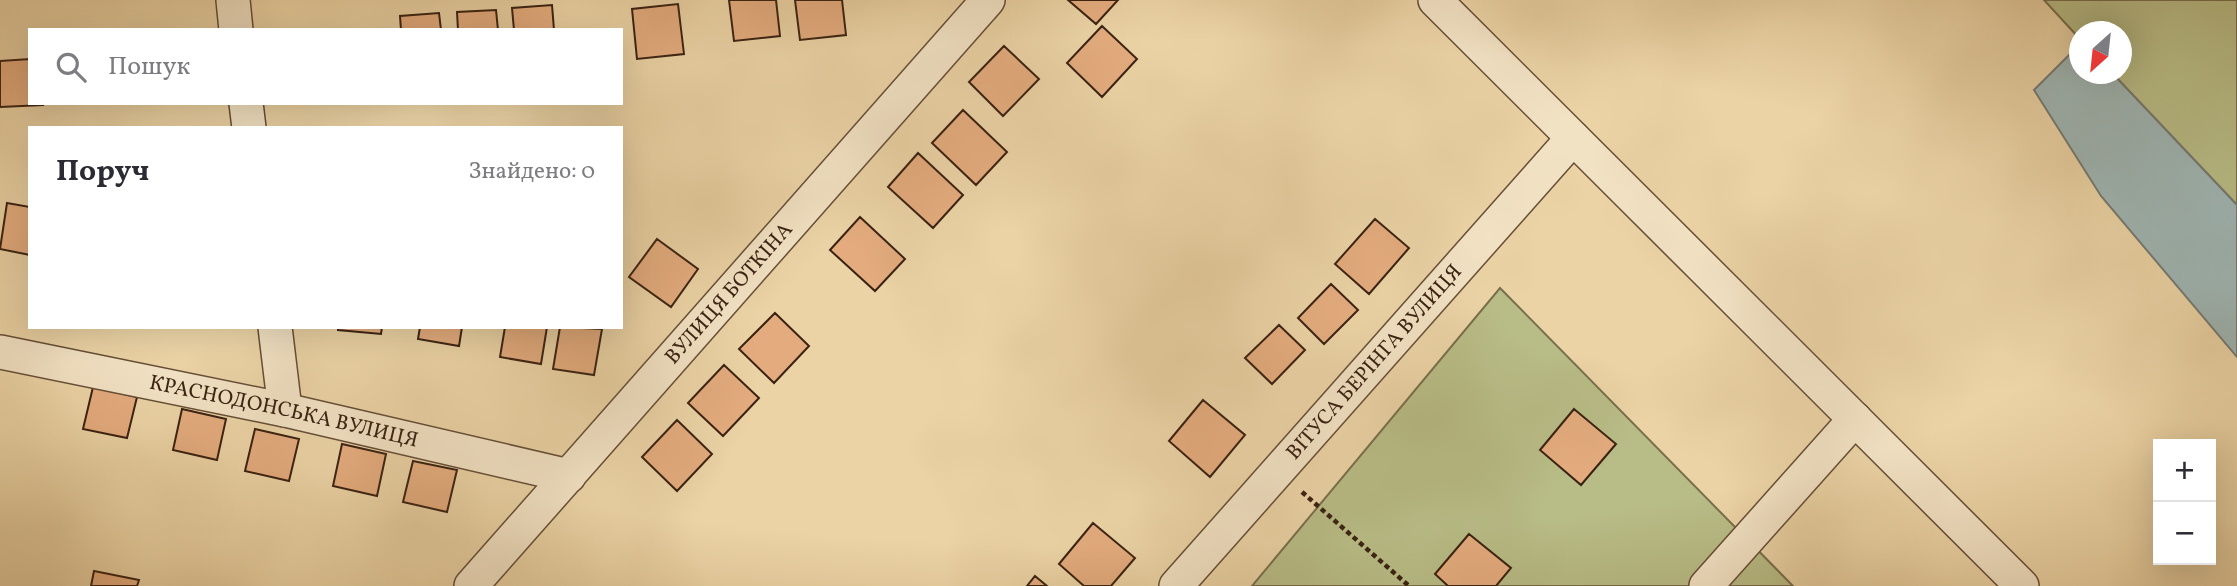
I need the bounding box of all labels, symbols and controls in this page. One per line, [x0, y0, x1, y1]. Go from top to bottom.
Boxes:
north arrow [2069, 21, 2132, 84]
search box [28, 28, 623, 105]
icon: search [52, 48, 90, 86]
text: Пошук [108, 49, 190, 85]
text: Поруч [56, 151, 149, 193]
text: Знайдено: 0 [468, 156, 595, 188]
street label: ВУЛИЦЯ БОТКІНА [658, 216, 800, 371]
street label: ВІТУСА БЕРІНГА ВУЛИЦЯ [1280, 258, 1469, 466]
street label: КРАСНОДОНСЬКА ВУЛИЦЯ [147, 368, 421, 455]
map controls [2153, 439, 2216, 565]
button: + [2153, 439, 2216, 502]
button: − [2153, 502, 2216, 565]

